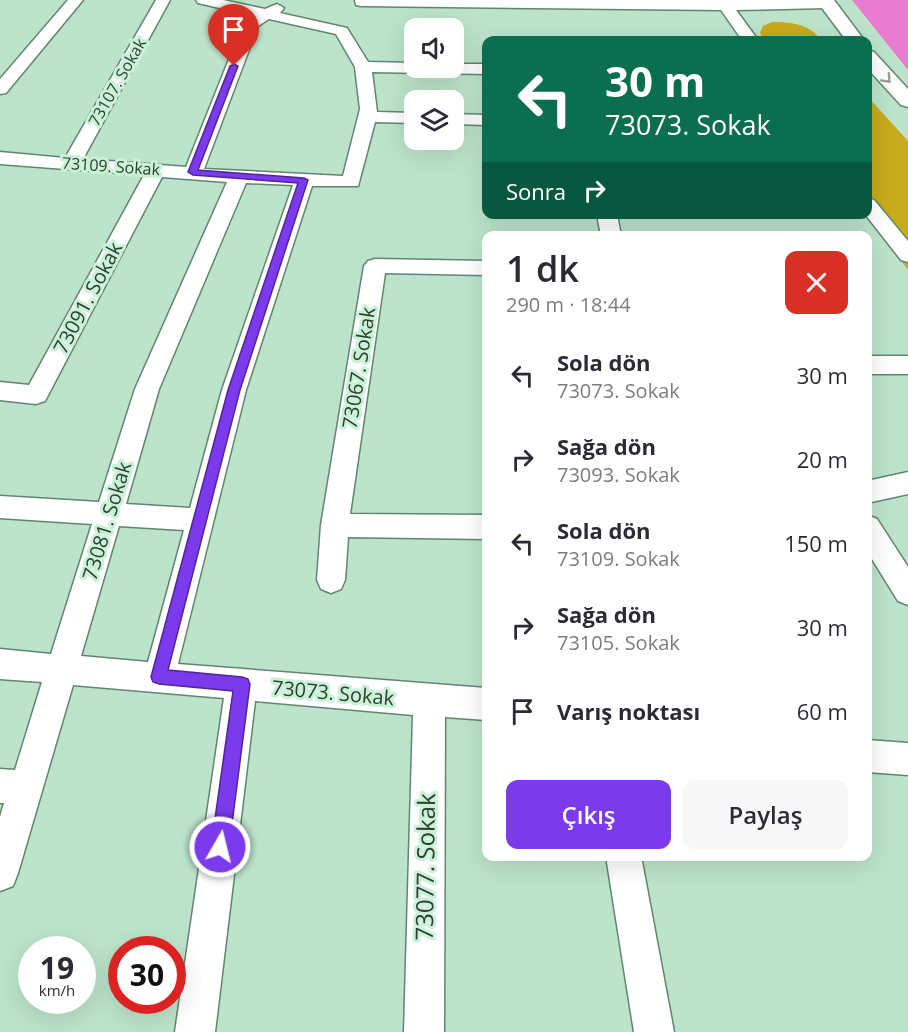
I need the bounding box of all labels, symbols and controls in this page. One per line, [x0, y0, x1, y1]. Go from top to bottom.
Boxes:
pin [208, 4, 259, 66]
icon: arrive [217, 13, 250, 46]
map controls [404, 18, 464, 150]
button: sound [404, 18, 464, 78]
street label: 73107. Sokak [83, 33, 151, 130]
text: 30 m [605, 52, 705, 109]
icon: left [506, 60, 584, 138]
one-way arrow [880, 73, 891, 83]
button: layers [404, 90, 464, 150]
text: 73073. Sokak [605, 106, 771, 143]
street label: 73109. Sokak [61, 152, 161, 180]
icon: right [578, 174, 611, 207]
text: Sonra [506, 176, 566, 206]
street label: 73091. Sokak [47, 237, 129, 358]
text: 1 dk [506, 244, 579, 293]
button: close [785, 251, 848, 314]
text: 290 m · 18:44 [506, 291, 631, 318]
street label: 73067. Sokak [336, 305, 382, 431]
text: Sola dön [557, 347, 650, 377]
icon: left [506, 359, 539, 392]
text: 30 m [797, 360, 848, 390]
text: 73073. Sokak [557, 377, 680, 404]
text: Sağa dön [557, 431, 656, 461]
icon: right [506, 443, 539, 476]
text: 20 m [797, 444, 848, 474]
street label: 73081. Sokak [76, 458, 138, 584]
text: 73093. Sokak [557, 461, 680, 488]
text: Sola dön [557, 515, 650, 545]
icon: left [506, 527, 539, 560]
text: 150 m [784, 528, 848, 558]
text: 73109. Sokak [557, 545, 680, 572]
text: Sağa dön [557, 599, 656, 629]
icon: right [506, 611, 539, 644]
text: 30 m [797, 612, 848, 642]
text: 73105. Sokak [557, 629, 680, 656]
street label: 73073. Sokak [271, 674, 396, 711]
icon: arrive [506, 695, 539, 728]
text: Varış noktası [557, 696, 700, 726]
text: 60 m [797, 696, 848, 726]
button: Çıkış [506, 780, 671, 849]
button: Paylaş [683, 780, 848, 849]
street label: 73077. Sokak [407, 793, 442, 941]
position arrow [188, 815, 252, 879]
speed limit sign: 30 [108, 936, 186, 1014]
text: 19 [40, 947, 74, 988]
text: km/h [39, 980, 75, 1000]

